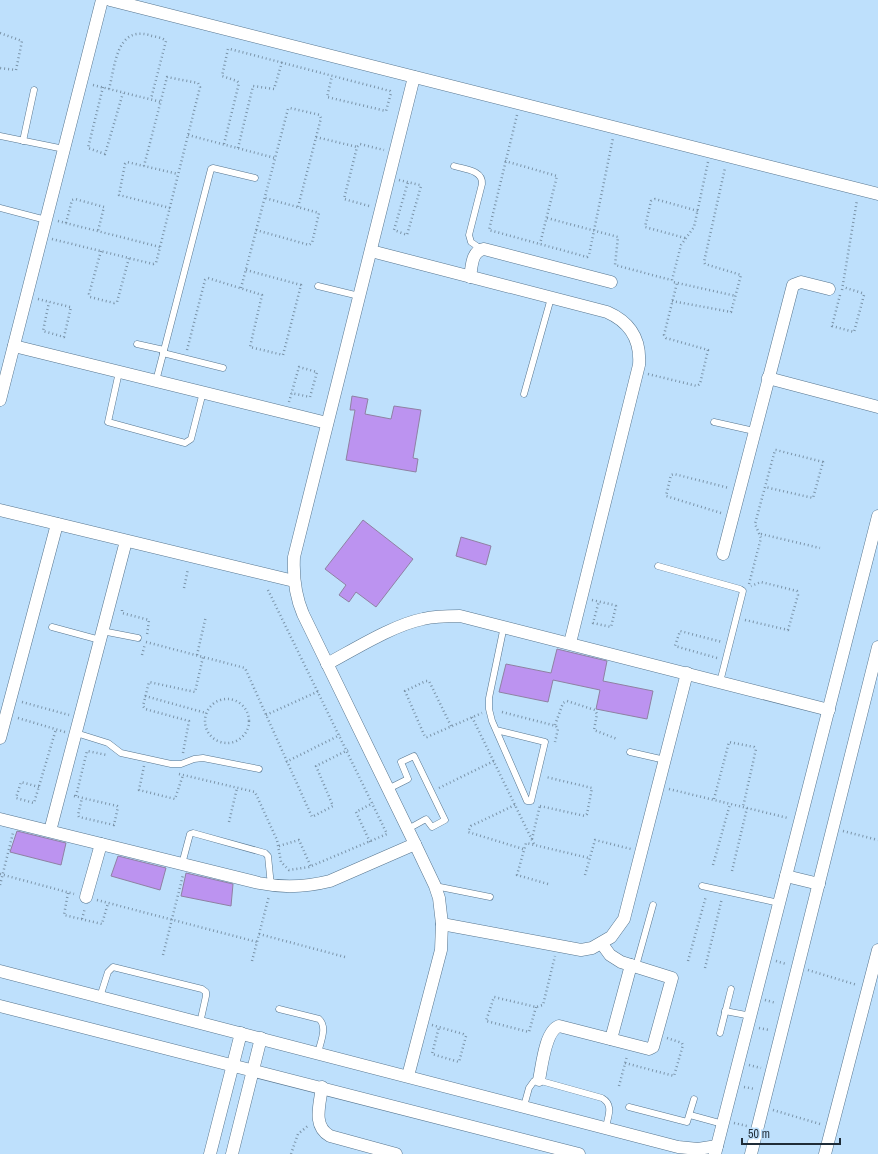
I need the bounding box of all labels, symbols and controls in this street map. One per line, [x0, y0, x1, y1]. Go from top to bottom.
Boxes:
scale bar [742, 1120, 840, 1146]
text: 50 m [748, 1126, 770, 1142]

